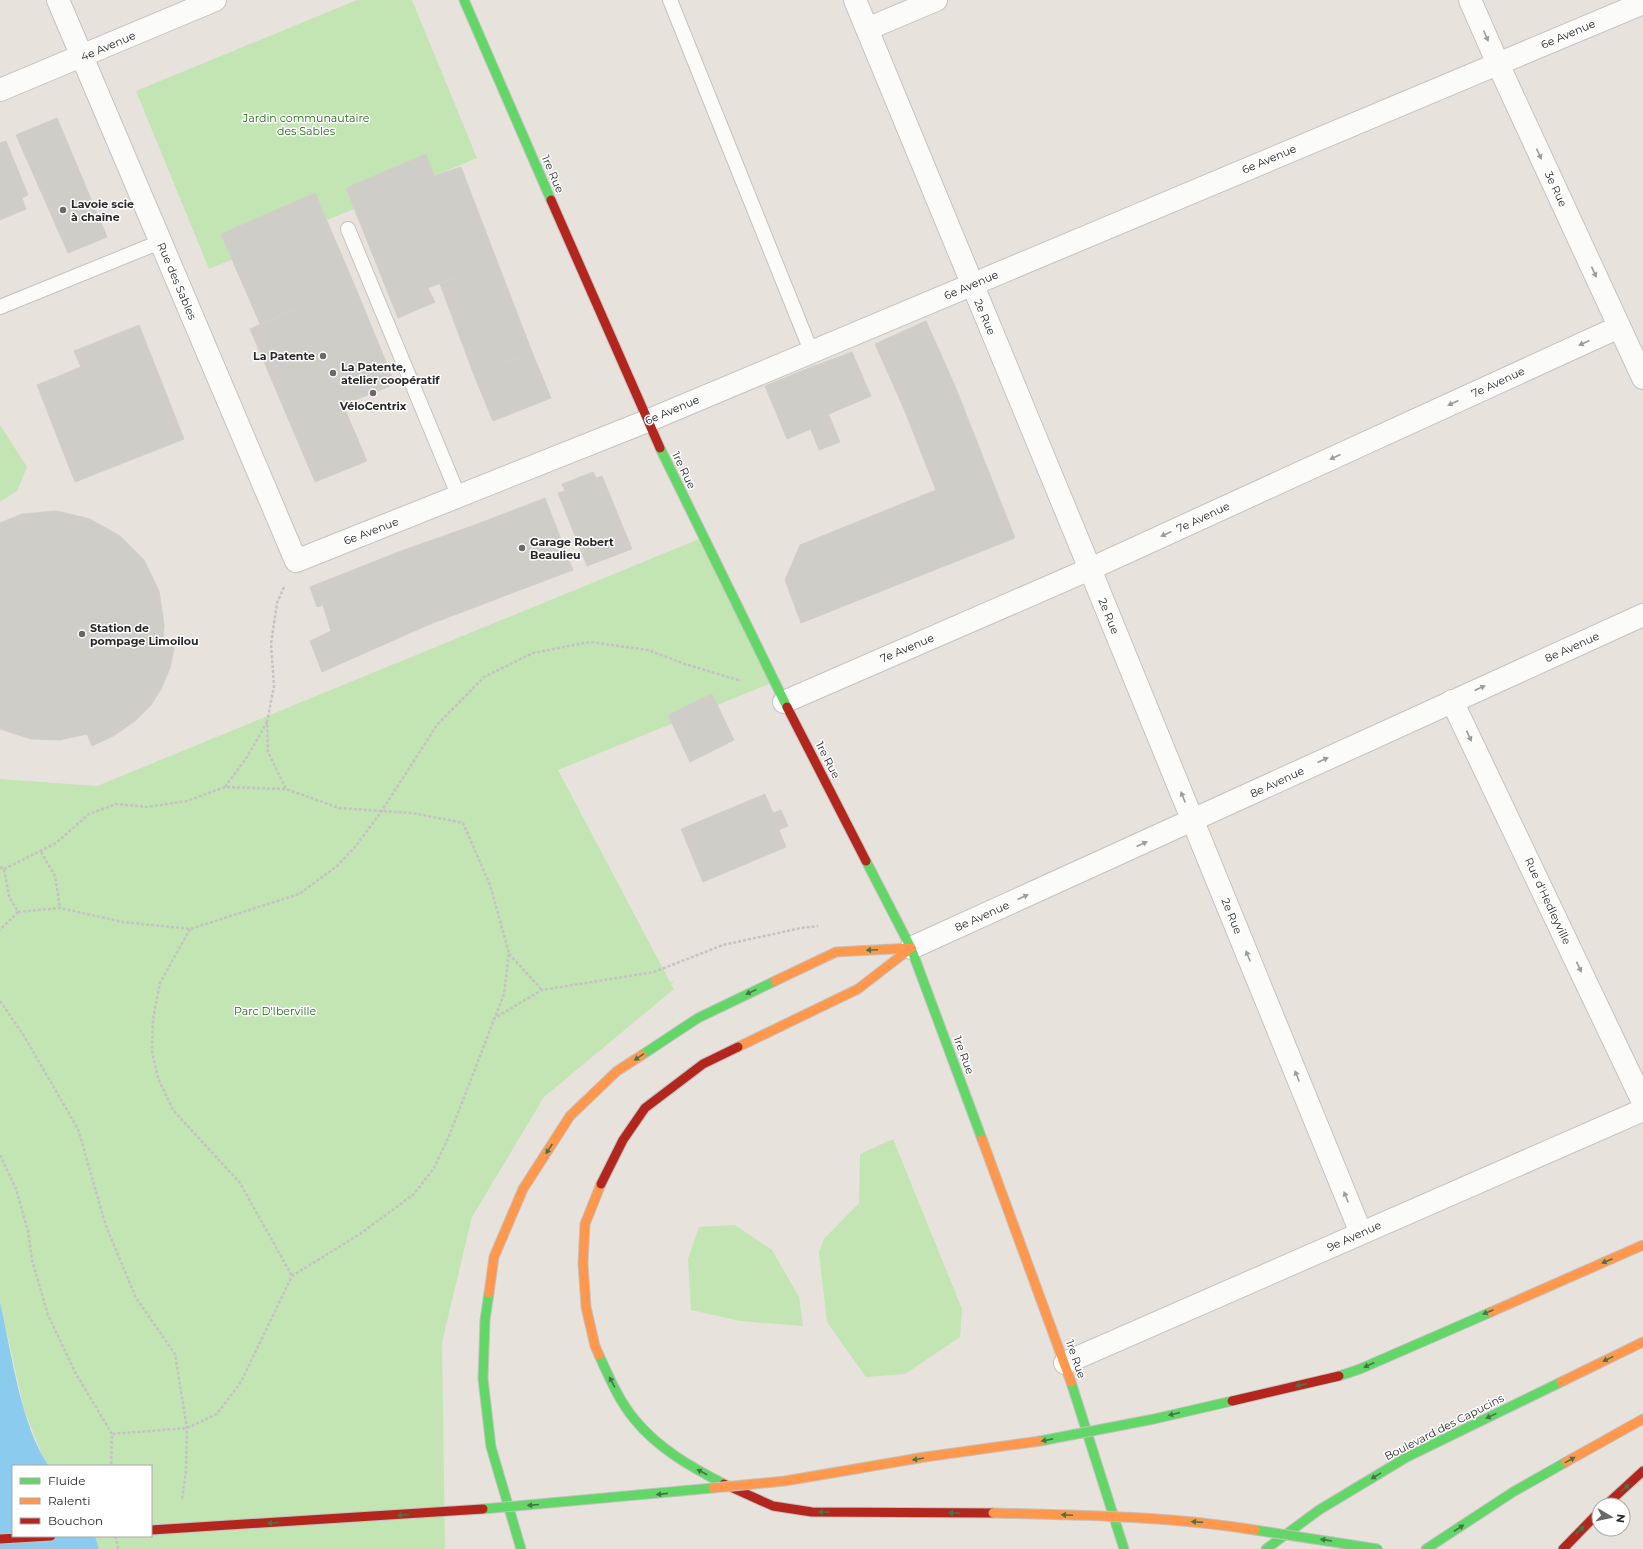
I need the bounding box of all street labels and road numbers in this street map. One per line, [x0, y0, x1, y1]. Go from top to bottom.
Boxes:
street label: 6e Avenue [1539, 16, 1598, 52]
street label: 4e Avenue [78, 28, 138, 64]
street label: 6e Avenue [1240, 141, 1299, 177]
street label: 1re Rue [539, 153, 567, 195]
street label: 3e Rue [1542, 169, 1570, 209]
street label: Rue des Sables [154, 240, 200, 322]
street label: 6e Avenue [942, 267, 1001, 303]
street label: 2e Rue [971, 297, 999, 337]
street label: 7e Avenue [1469, 363, 1527, 400]
street label: 6e Avenue [643, 392, 702, 428]
street label: 1re Rue [669, 449, 699, 491]
street label: 7e Avenue [1174, 498, 1232, 535]
street label: 6e Avenue [341, 514, 401, 548]
street label: 2e Rue [1095, 596, 1123, 636]
street label: 8e Avenue [1543, 629, 1602, 665]
street label: 7e Avenue [878, 630, 936, 666]
street label: 1re Rue [813, 739, 843, 781]
street label: 8e Avenue [1248, 763, 1307, 801]
street label: Rue d'Hedleyville [1522, 855, 1574, 947]
street label: 2e Rue [1218, 896, 1246, 936]
street label: 8e Avenue [953, 898, 1012, 934]
street label: 1re Rue [951, 1034, 977, 1076]
street label: 9e Avenue [1325, 1218, 1384, 1254]
street label: 1re Rue [1063, 1338, 1089, 1380]
street label: Boulevard des Capucins [1382, 1390, 1507, 1463]

